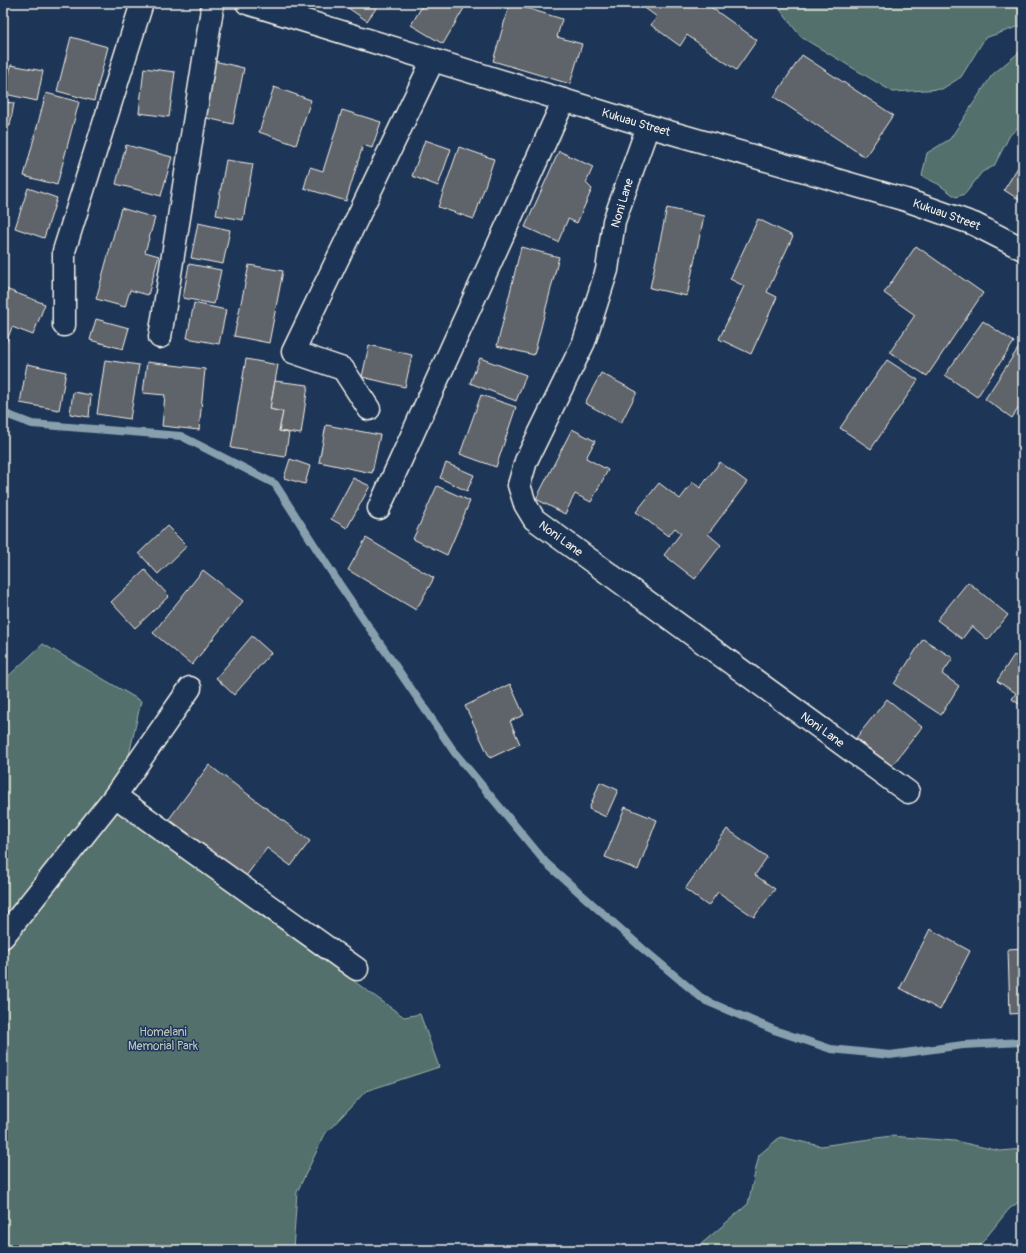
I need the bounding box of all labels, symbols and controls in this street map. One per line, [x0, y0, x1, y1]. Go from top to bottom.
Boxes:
street label: Kukuau Street [600, 105, 672, 140]
street label: Noni Lane [608, 177, 637, 230]
street label: Kukuau Street [911, 196, 983, 234]
street label: Noni Lane [536, 518, 586, 560]
street label: Noni Lane [797, 709, 847, 751]
park label: Homelani Memorial Park [128, 1025, 198, 1054]

